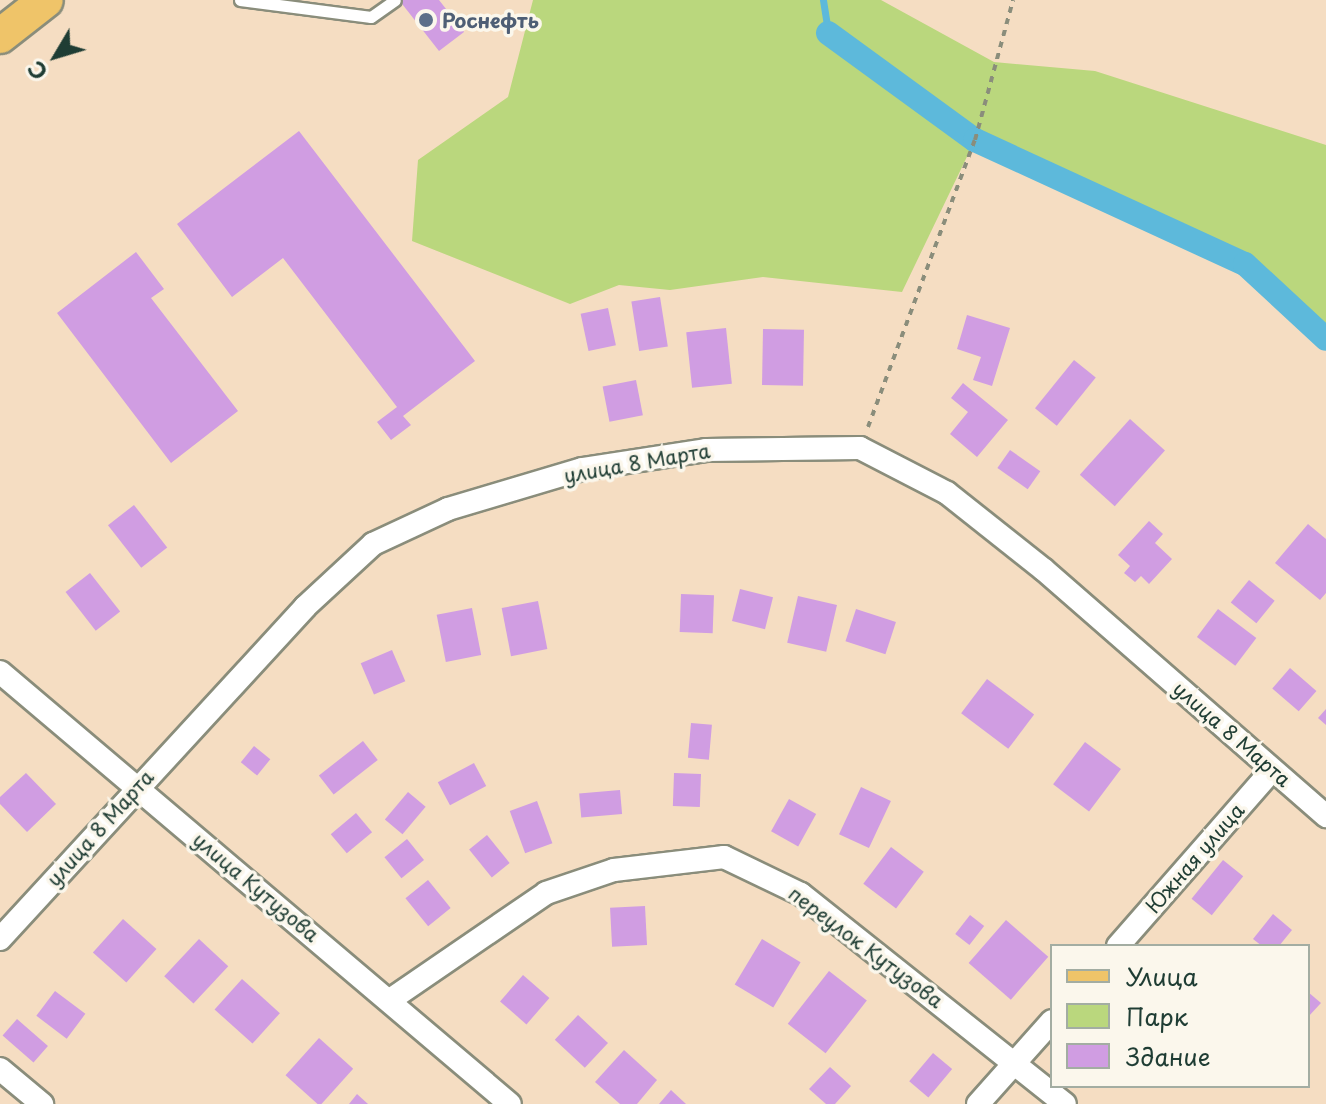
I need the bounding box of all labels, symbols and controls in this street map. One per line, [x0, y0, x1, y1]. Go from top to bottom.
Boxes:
place label: Роснефть [442, 8, 539, 32]
marker: Роснефть [417, 11, 435, 29]
north arrow [16, 16, 96, 96]
text: С [19, 54, 55, 88]
street label: улица 8 Марта [561, 438, 713, 488]
street label: улица 8 Марта [1168, 676, 1296, 792]
street label: улица 8 Марта [41, 764, 159, 892]
street label: Южная улица [1140, 798, 1250, 918]
street label: улица Кутузова [188, 827, 324, 947]
street label: переулок Кутузова [784, 881, 948, 1013]
legend [1050, 944, 1310, 1088]
text: Улица [1126, 958, 1198, 994]
text: Парк [1126, 998, 1188, 1034]
text: Здание [1126, 1038, 1211, 1074]

